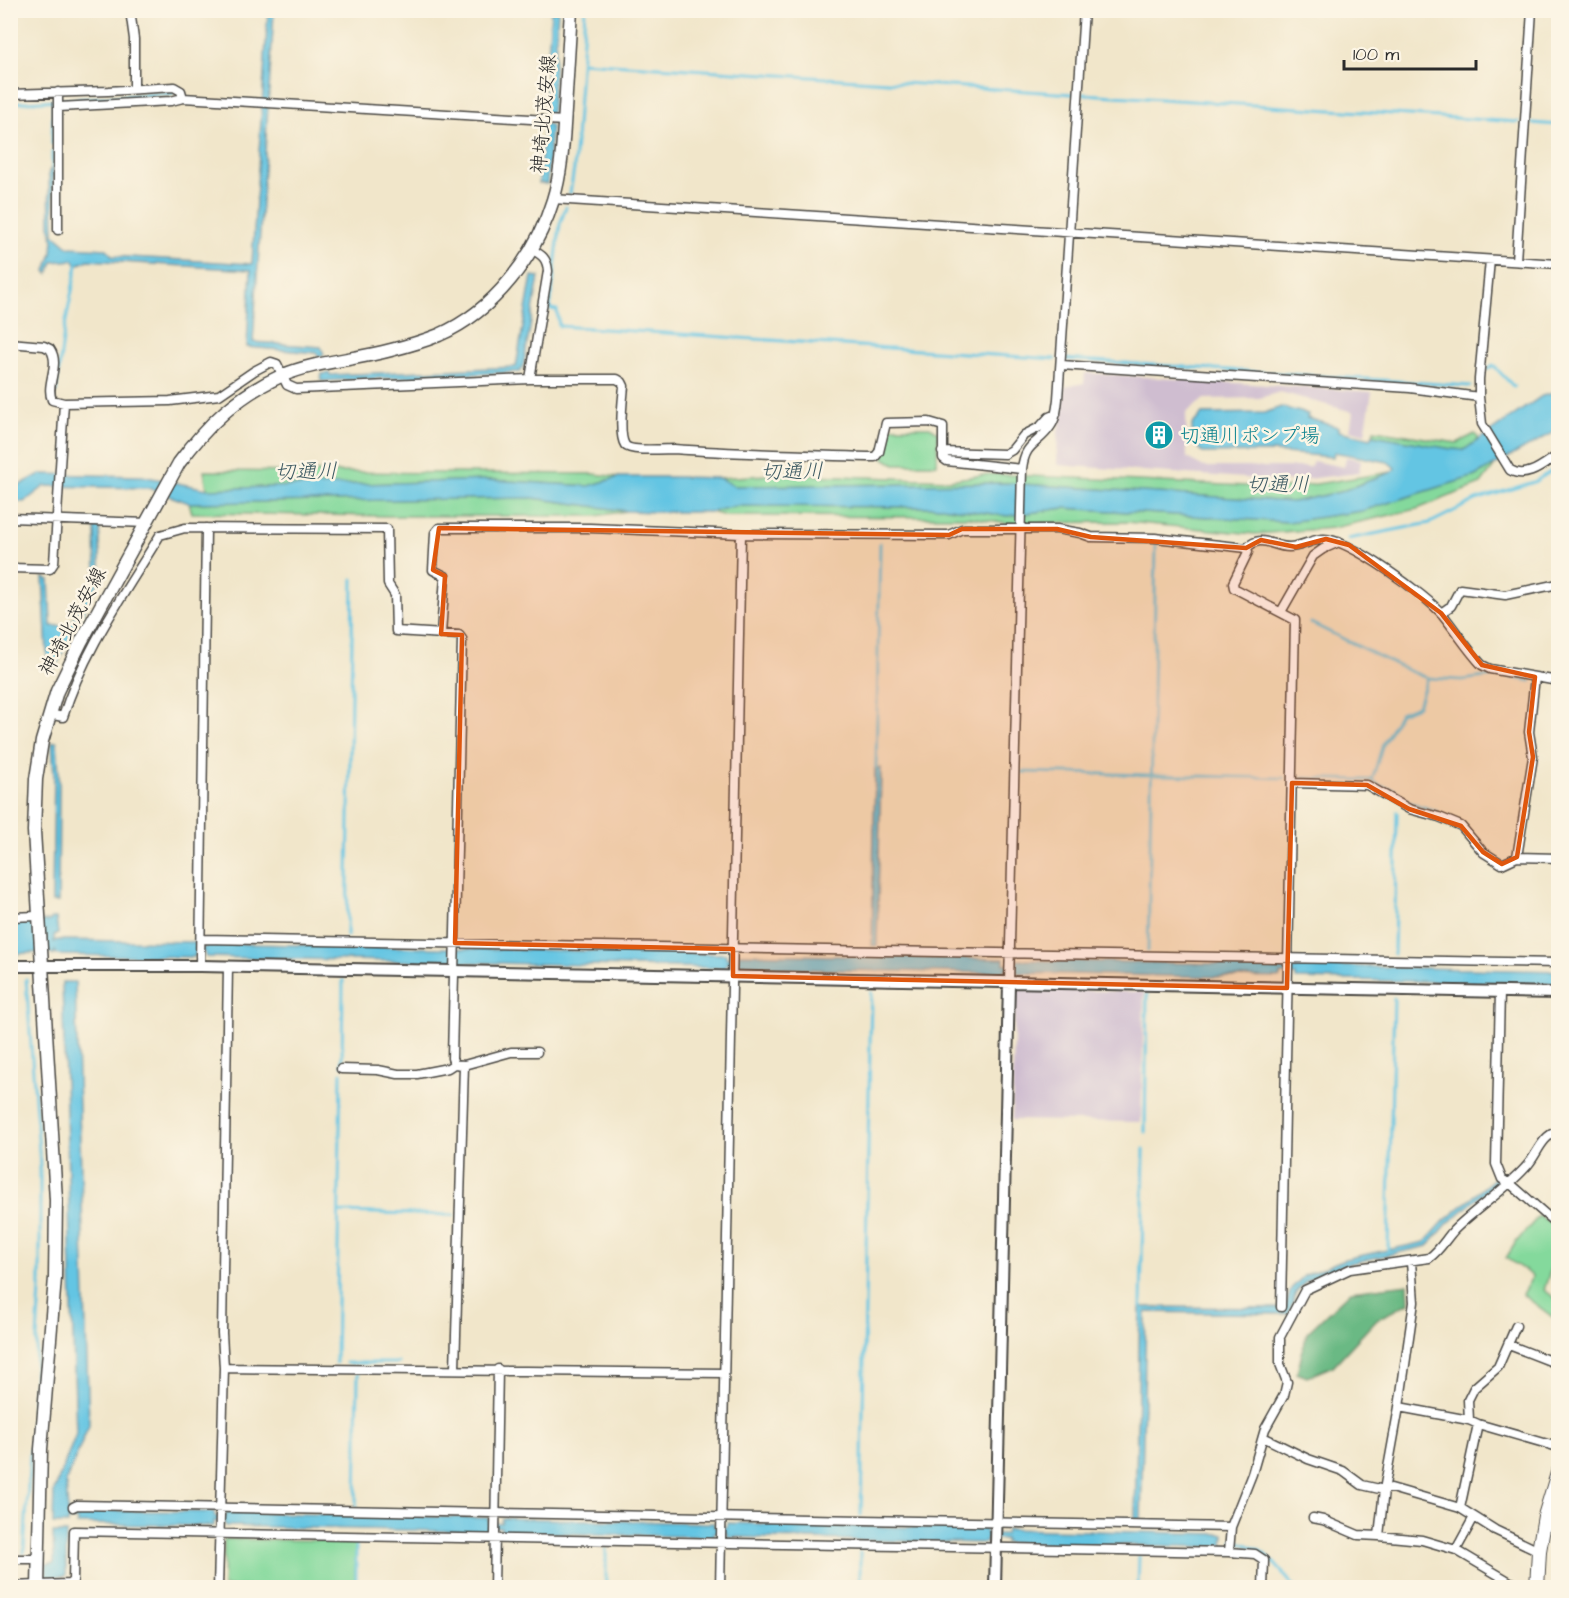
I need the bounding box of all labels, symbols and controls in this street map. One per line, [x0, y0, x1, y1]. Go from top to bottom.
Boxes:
scale bar [1344, 33, 1476, 71]
text: 100 m [1353, 42, 1399, 67]
street label: 神埼北茂安線 [525, 53, 563, 175]
building icon: 切通川ポンプ場 [1143, 419, 1175, 451]
place label: 切通川ポンプ場 [1180, 422, 1320, 450]
water label: 切通川 [274, 456, 338, 487]
water label: 切通川 [760, 456, 824, 487]
water label: 切通川 [1247, 470, 1310, 499]
street label: 神埼北茂安線 [32, 562, 113, 681]

